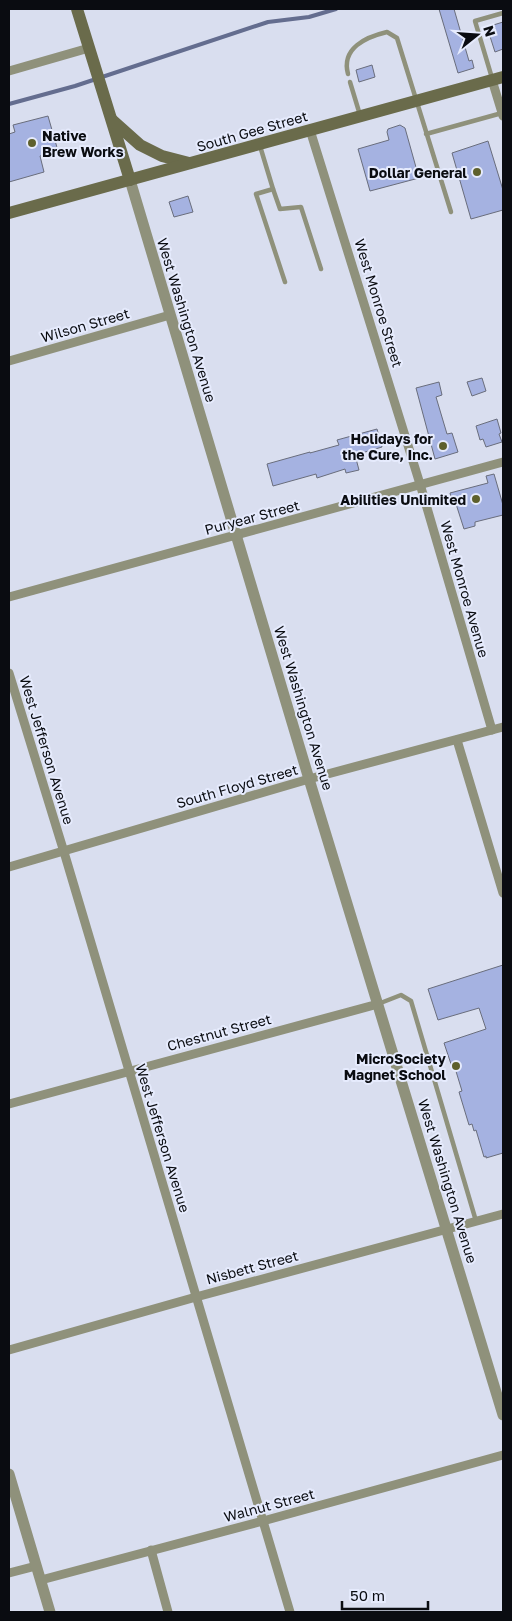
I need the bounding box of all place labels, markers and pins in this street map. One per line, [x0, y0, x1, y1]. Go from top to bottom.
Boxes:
place label: Native Brew Works [42, 127, 124, 160]
marker: Native Brew Works [26, 137, 38, 149]
place label: Dollar General [369, 164, 467, 181]
marker: Dollar General [471, 166, 483, 178]
place label: Holidays for the Cure, Inc. [342, 430, 434, 463]
marker: Holidays for the Cure, Inc. [437, 440, 449, 452]
place label: Abilities Unlimited [340, 491, 466, 508]
marker: Abilities Unlimited [470, 493, 482, 505]
place label: MicroSociety Magnet School [344, 1050, 447, 1083]
marker: MicroSociety Magnet School [450, 1060, 462, 1072]

